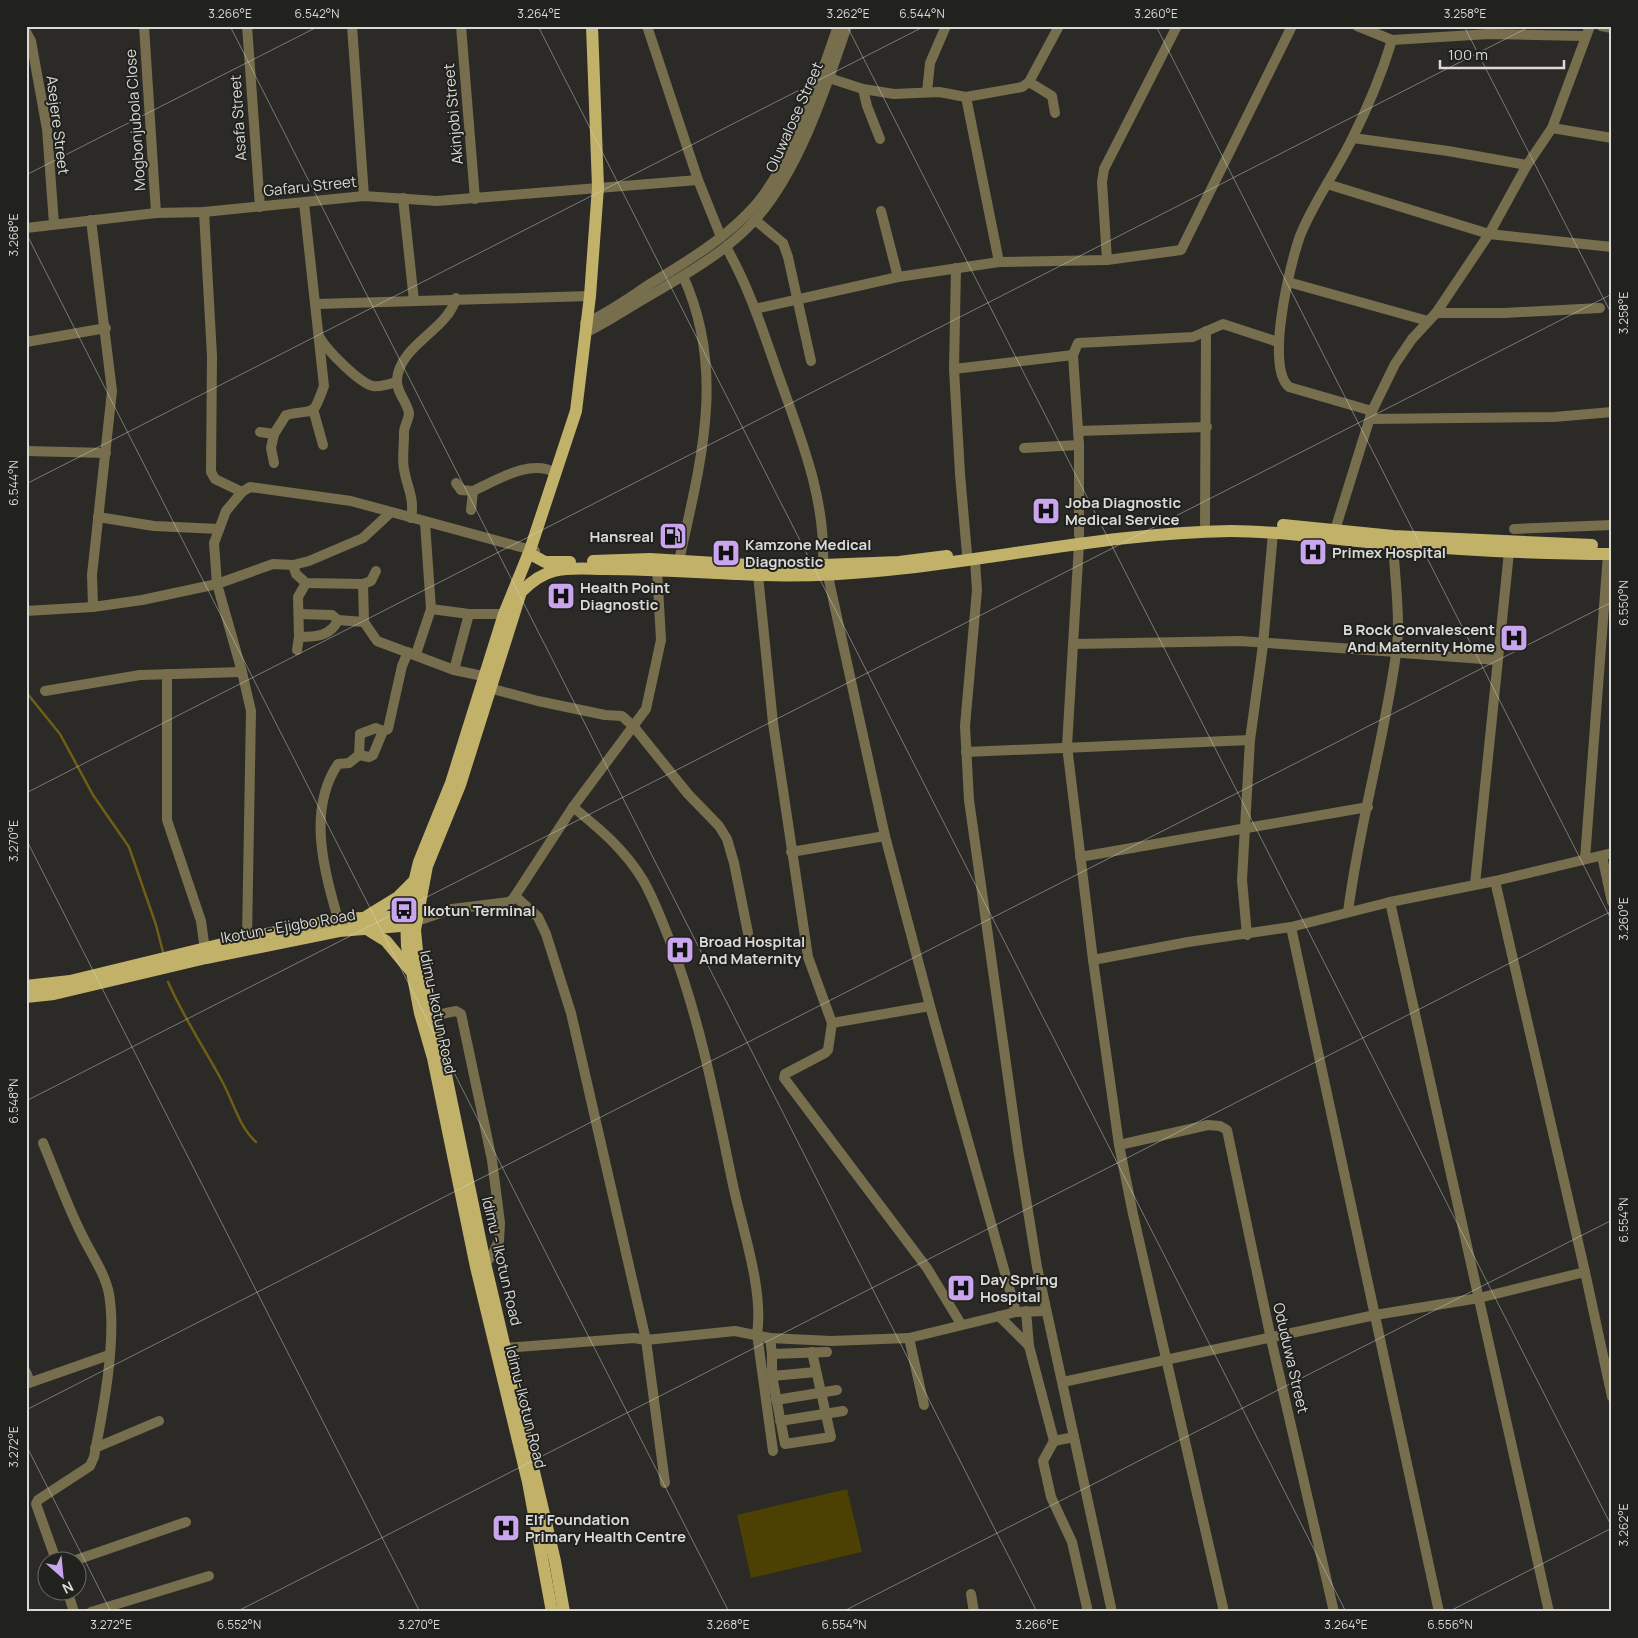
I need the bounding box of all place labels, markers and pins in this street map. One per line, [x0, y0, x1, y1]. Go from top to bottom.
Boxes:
place label: Joba Diagnostic Medical Service [1065, 492, 1181, 530]
hospital icon: Joba Diagnostic Medical Service [1031, 496, 1061, 526]
fuel station icon: Hansreal [658, 521, 688, 551]
place label: Hansreal [589, 526, 654, 547]
place label: Kamzone Medical Diagnostic [745, 534, 871, 572]
hospital icon: Primex Hospital [1298, 537, 1328, 567]
hospital icon: Kamzone Medical Diagnostic [711, 538, 741, 568]
place label: Primex Hospital [1332, 542, 1446, 563]
place label: Health Point Diagnostic [580, 577, 670, 615]
hospital icon: Health Point Diagnostic [546, 581, 576, 611]
place label: B Rock Convalescent And Maternity Home [1343, 619, 1495, 657]
hospital icon: B Rock Convalescent And Maternity Home [1499, 623, 1529, 653]
bus stop icon: Ikotun Terminal [389, 895, 419, 925]
place label: Ikotun Terminal [423, 900, 536, 921]
place label: Broad Hospital And Maternity [699, 931, 805, 969]
hospital icon: Broad Hospital And Maternity [665, 935, 695, 965]
place label: Day Spring Hospital [980, 1269, 1058, 1307]
hospital icon: Day Spring Hospital [946, 1273, 976, 1303]
place label: Elf Foundation Primary Health Centre [525, 1509, 686, 1547]
hospital icon: Elf Foundation Primary Health Centre [491, 1513, 521, 1543]

